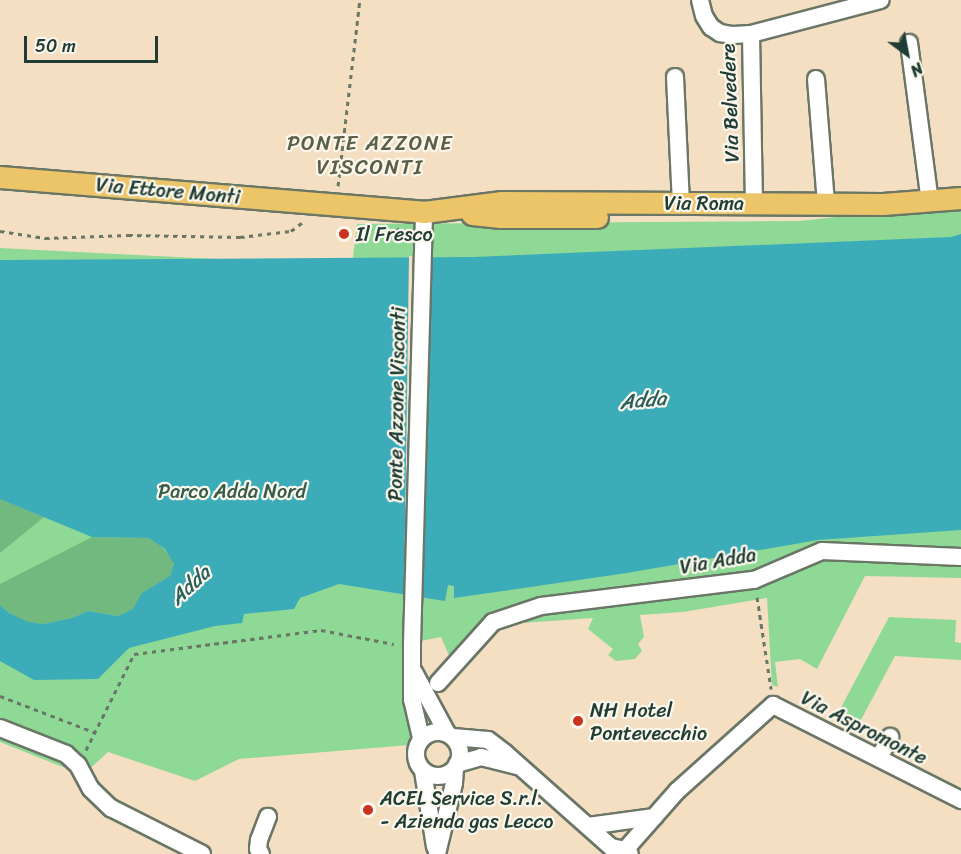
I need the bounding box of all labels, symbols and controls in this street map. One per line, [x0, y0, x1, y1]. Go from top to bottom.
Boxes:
scale bar [27, 24, 160, 62]
north arrow [877, 24, 937, 84]
text: 50 m [35, 30, 76, 62]
street label: Via Belvedere [716, 43, 744, 163]
text: N [904, 54, 929, 85]
district label: PONTE AZZONE VISCONTI [287, 130, 453, 180]
street label: Via Ettore Monti [94, 173, 242, 209]
street label: Via Roma [664, 191, 744, 215]
place label: Il Fresco [356, 222, 434, 246]
marker: Il Fresco [337, 227, 351, 241]
street label: Ponte Azzone Visconti [383, 305, 411, 503]
water label: Adda [619, 385, 667, 415]
park label: Parco Adda Nord [158, 479, 306, 503]
street label: Via Adda [678, 543, 758, 579]
water label: Adda [164, 560, 216, 610]
street label: Via Aspromonte [797, 686, 931, 770]
place label: NH Hotel Pontevecchio [590, 698, 707, 745]
marker: NH Hotel Pontevecchio [571, 714, 585, 728]
place label: ACEL Service S.r.l. - Azienda gas Lecco [380, 786, 554, 833]
marker: ACEL Service S.r.l. - Azienda gas Lecco [361, 803, 375, 817]

